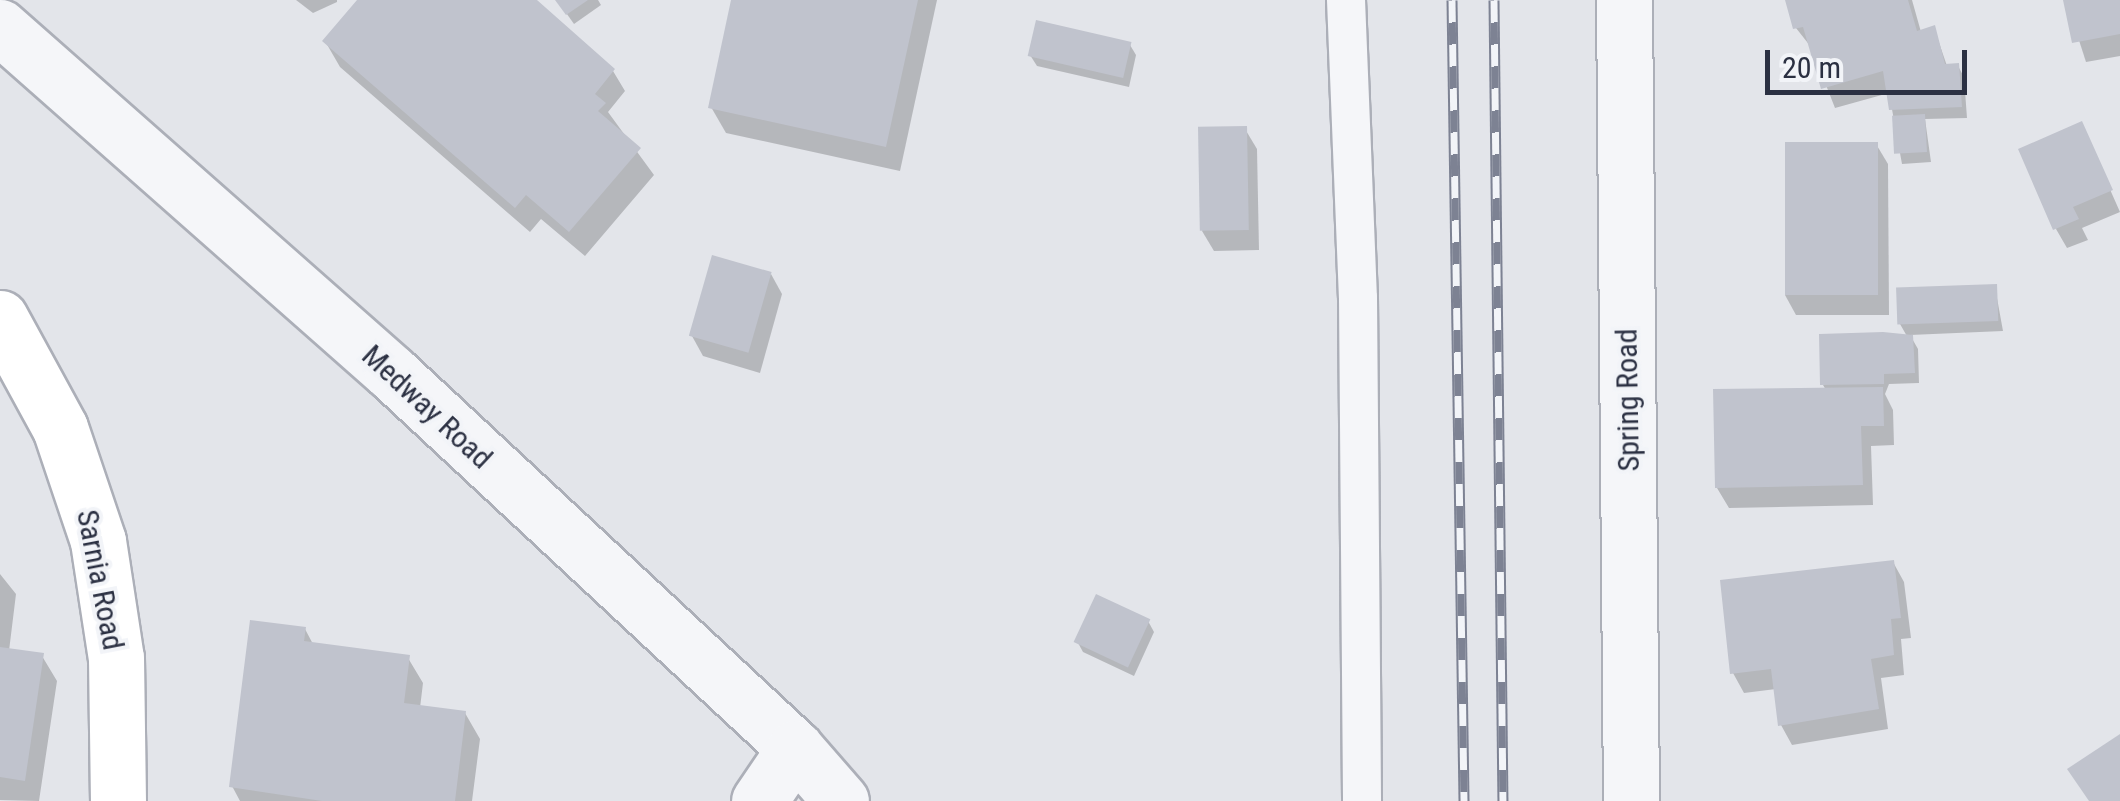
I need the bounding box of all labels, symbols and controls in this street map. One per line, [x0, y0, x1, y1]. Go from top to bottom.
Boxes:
scale bar [1770, 30, 1972, 92]
text: 20 m [1782, 50, 1841, 85]
street label: Spring Road [1609, 328, 1647, 472]
street label: Medway Road [354, 338, 500, 476]
street label: Sarnia Road [69, 507, 131, 653]

